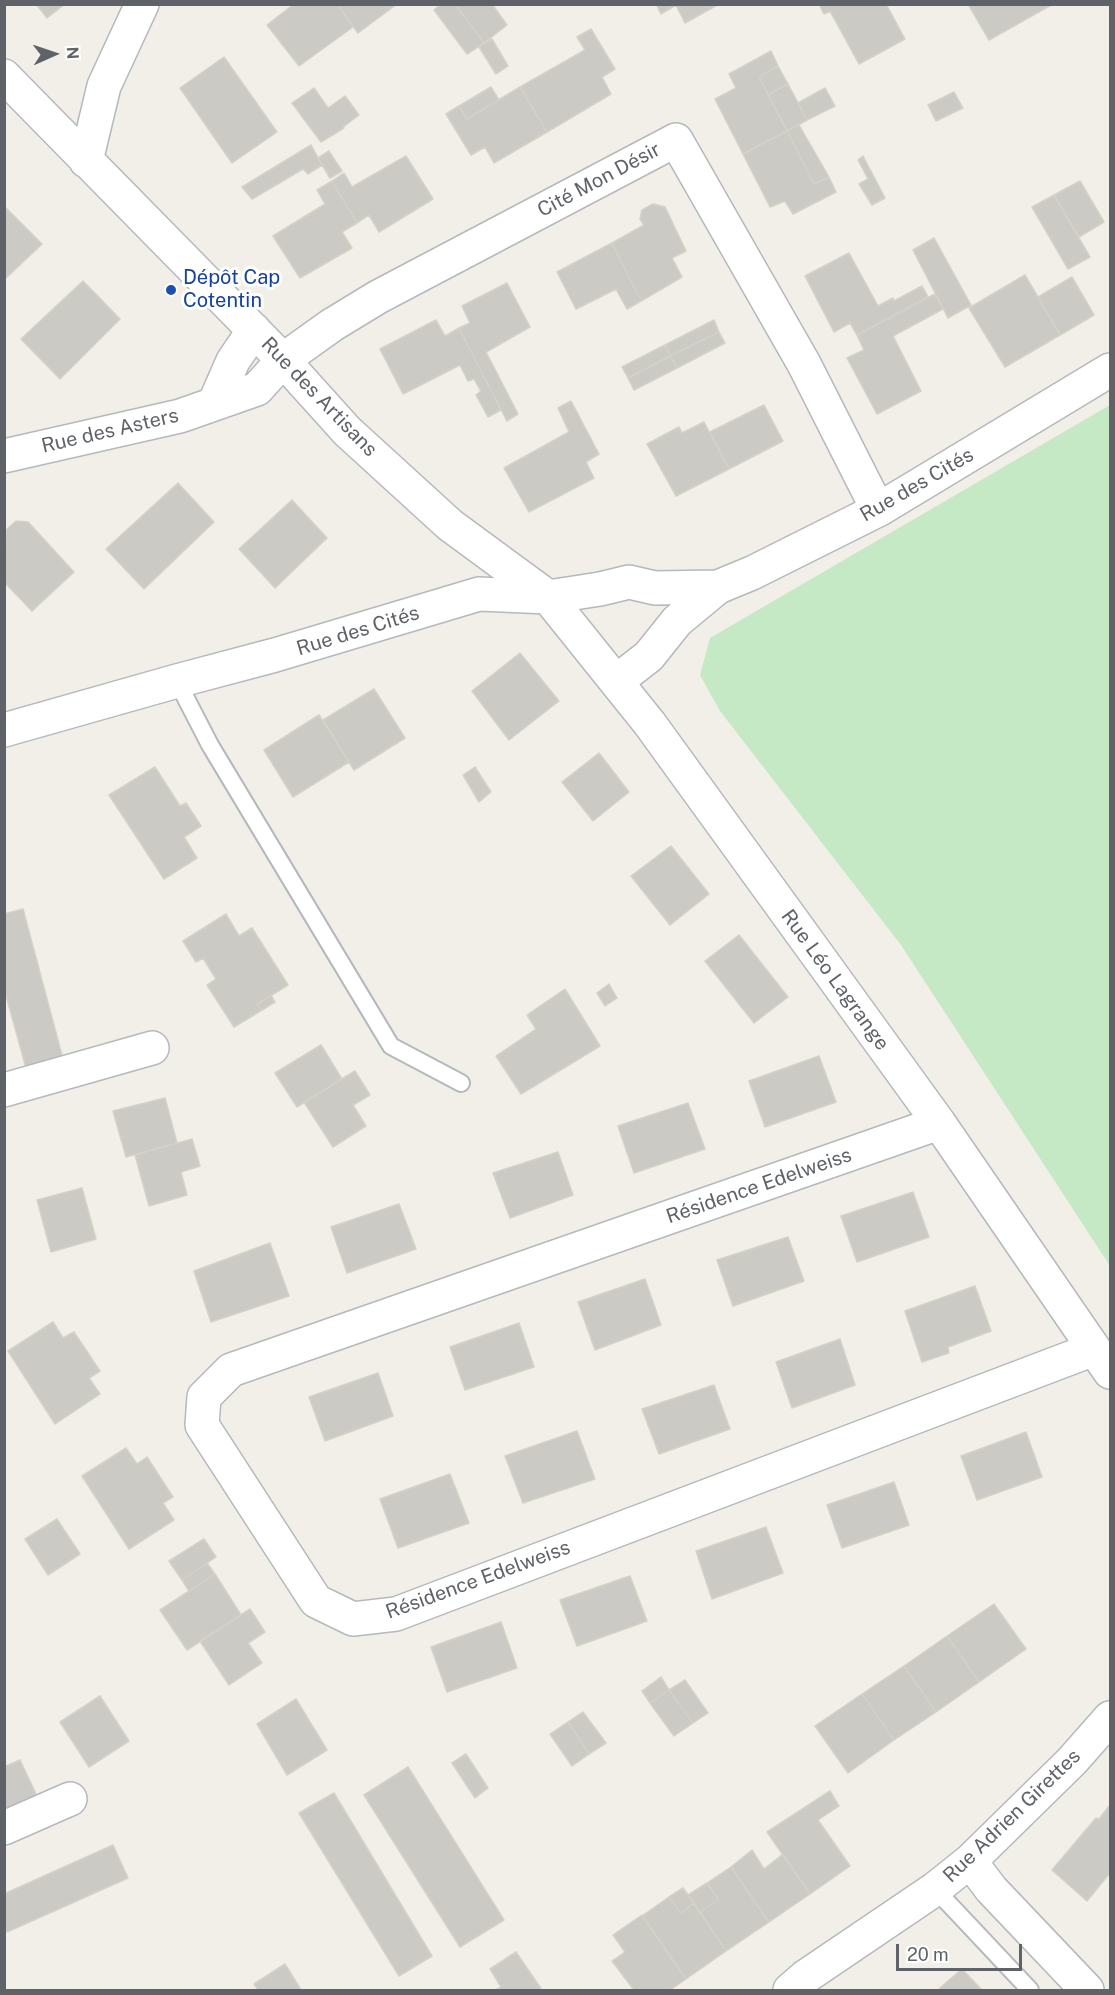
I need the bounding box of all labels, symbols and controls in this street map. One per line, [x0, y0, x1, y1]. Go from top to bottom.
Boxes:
north arrow [24, 24, 84, 84]
text: N [63, 46, 82, 60]
street label: Cité Mon Désir [533, 138, 665, 222]
place label: Dépôt Cap Cotentin [183, 266, 280, 313]
marker: Dépôt Cap Cotentin [164, 283, 178, 297]
street label: Rue des Artisans [256, 332, 382, 462]
street label: Rue des Asters [39, 404, 181, 458]
street label: Rue des Cités [856, 443, 978, 527]
street label: Rue des Cités [294, 601, 422, 661]
street label: Rue Léo Lagrange [776, 905, 894, 1055]
street label: Résidence Edelweiss [663, 1143, 855, 1229]
street label: Résidence Edelweiss [383, 1535, 573, 1625]
street label: Rue Adrien Girettes [938, 1744, 1086, 1888]
scale bar [899, 1932, 1025, 1970]
text: 20 m [907, 1944, 949, 1965]

